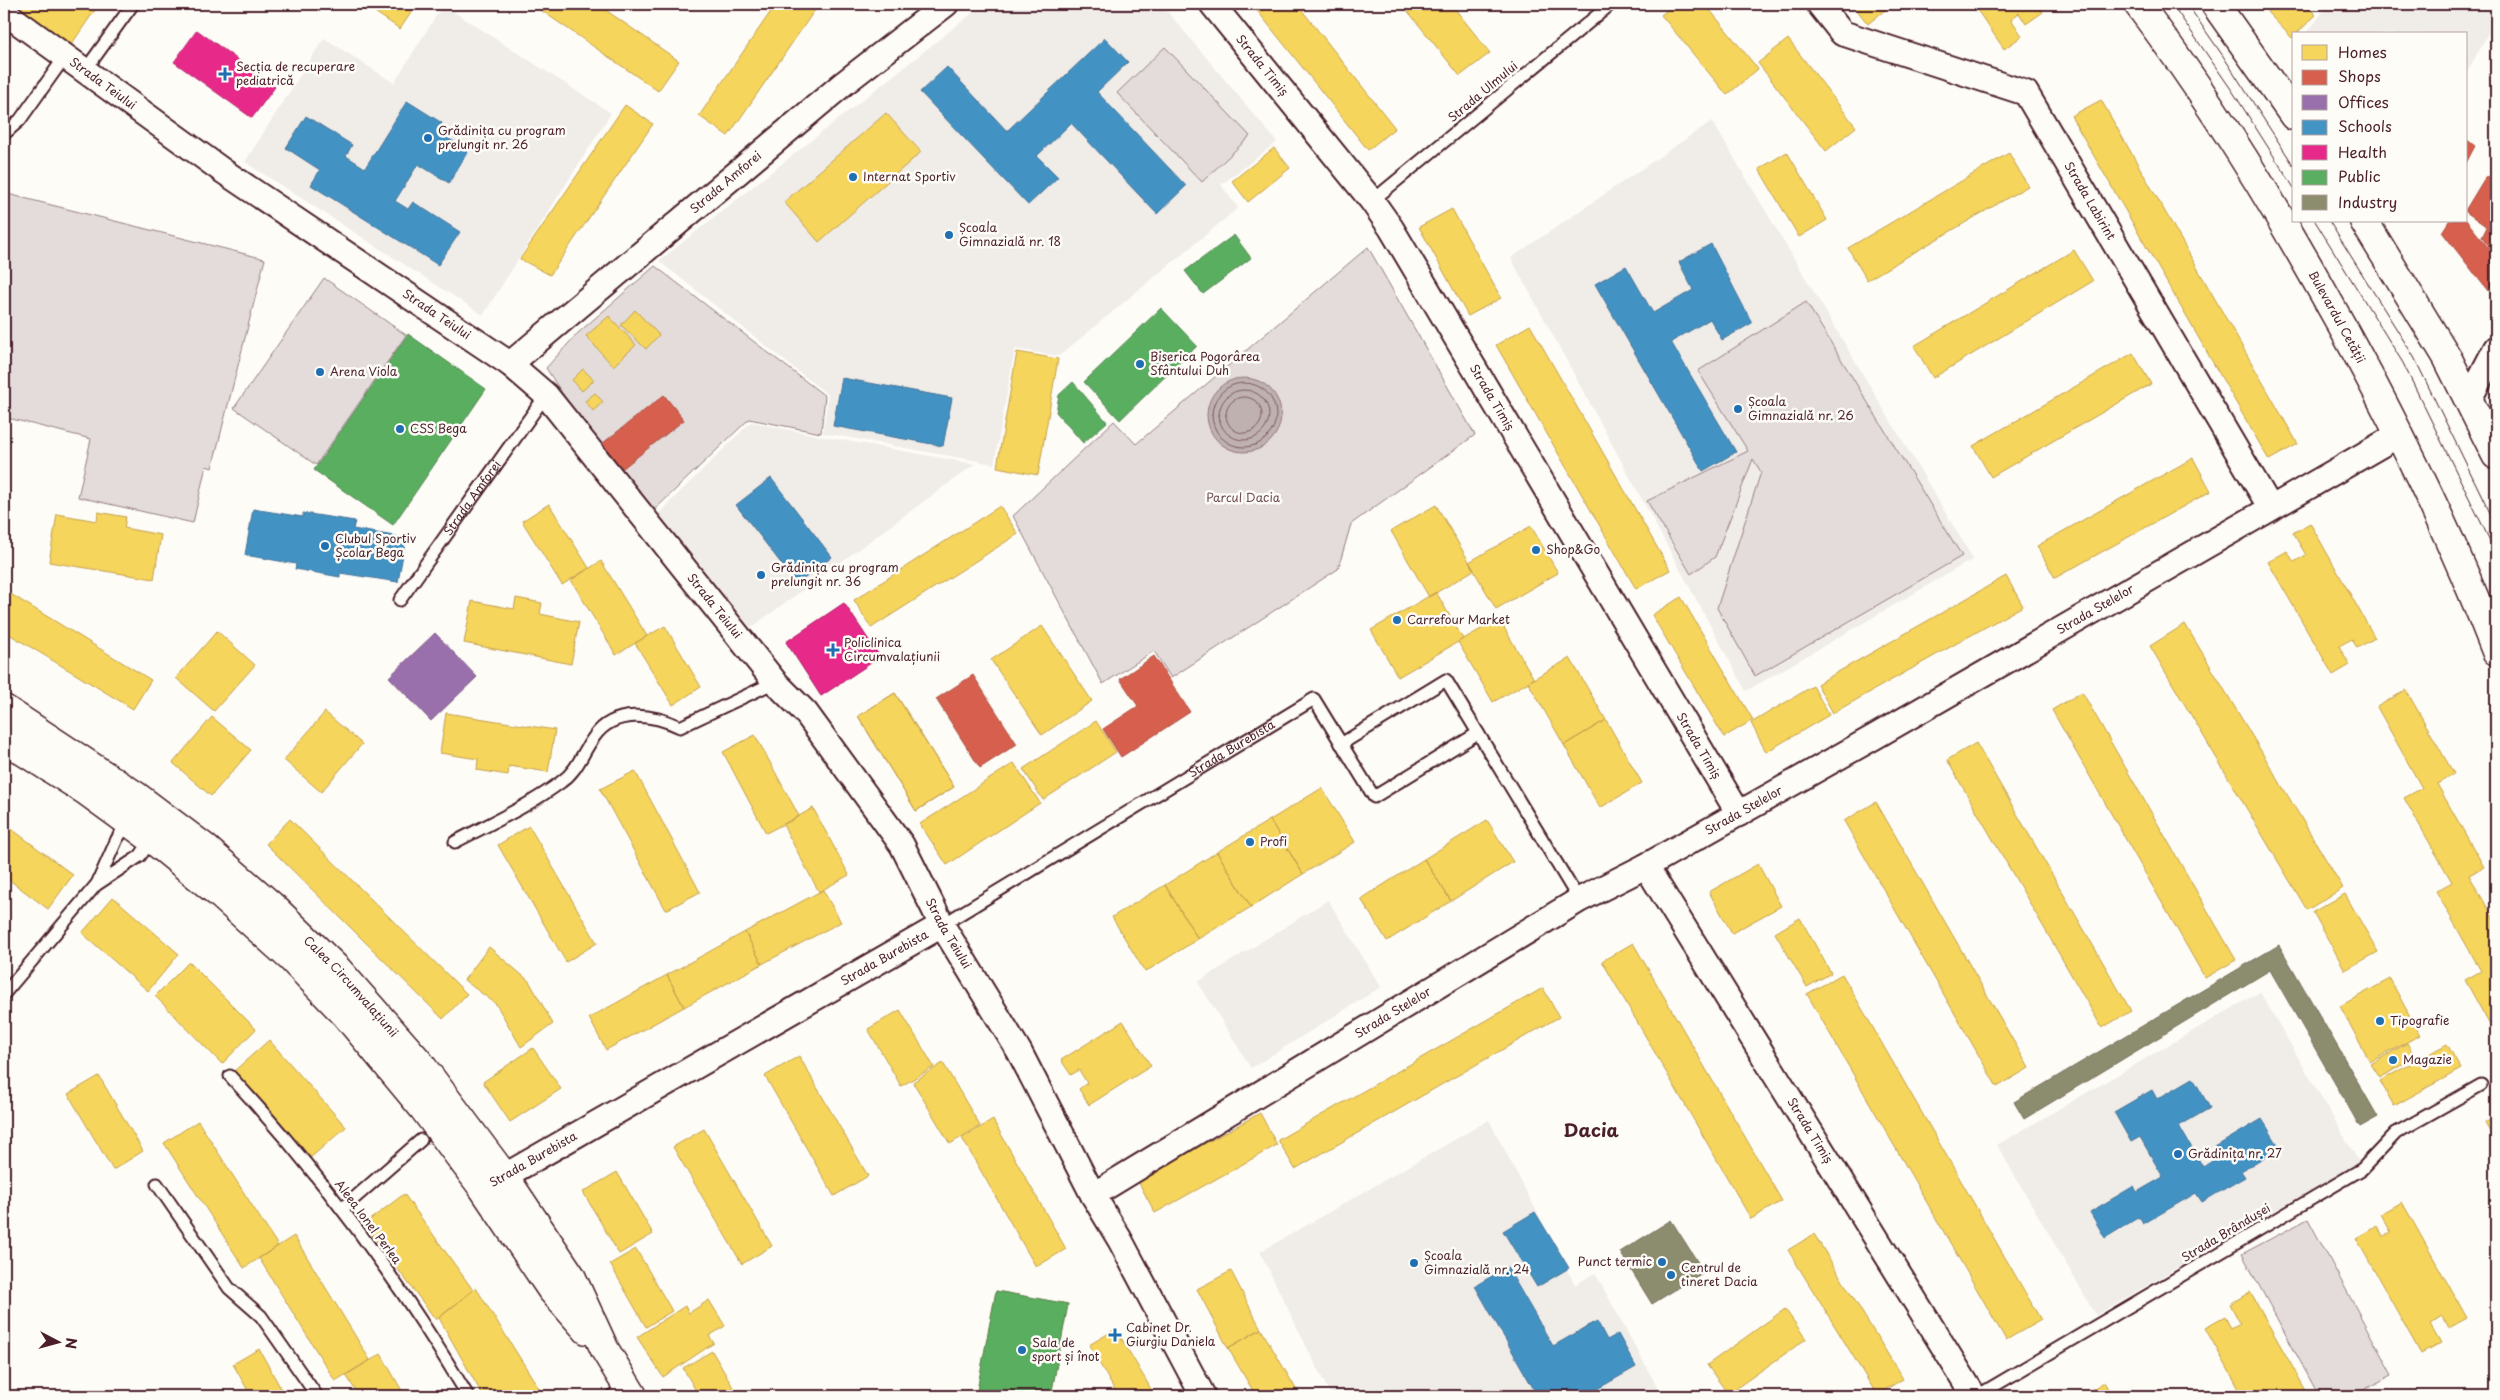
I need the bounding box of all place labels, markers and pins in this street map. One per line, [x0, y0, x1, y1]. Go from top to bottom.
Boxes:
place label: Secția de recuperare pediatrică [236, 57, 355, 89]
marker: Secția de recuperare pediatrică [218, 67, 232, 81]
place label: Grădinița cu program prelungit nr. 26 [438, 121, 566, 153]
marker: Grădinița cu program prelungit nr. 26 [422, 132, 434, 144]
place label: Internat Sportiv [863, 167, 956, 185]
marker: Internat Sportiv [847, 171, 859, 183]
place label: Școala Gimnazială nr. 18 [959, 218, 1061, 250]
marker: Școala Gimnazială nr. 18 [943, 229, 955, 241]
place label: Biserica Pogorârea Sfântului Duh [1150, 347, 1260, 379]
marker: Biserica Pogorârea Sfântului Duh [1134, 358, 1146, 370]
place label: Arena Viola [330, 362, 398, 380]
marker: Arena Viola [314, 366, 326, 378]
place label: Școala Gimnazială nr. 26 [1748, 392, 1854, 424]
marker: Școala Gimnazială nr. 26 [1732, 403, 1744, 415]
place label: CSS Bega [410, 419, 467, 437]
marker: CSS Bega [394, 423, 406, 435]
place label: Clubul Sportiv Școlar Bega [335, 529, 416, 561]
marker: Clubul Sportiv Școlar Bega [319, 540, 331, 552]
place label: Shop&Go [1546, 540, 1601, 558]
marker: Shop&Go [1530, 544, 1542, 556]
place label: Grădinița cu program prelungit nr. 36 [771, 558, 899, 590]
marker: Grădinița cu program prelungit nr. 36 [755, 569, 767, 581]
place label: Carrefour Market [1407, 610, 1510, 628]
marker: Carrefour Market [1391, 614, 1403, 626]
place label: Policlinica Circumvalațiunii [844, 633, 940, 665]
marker: Policlinica Circumvalațiunii [826, 643, 840, 657]
place label: Profi [1260, 832, 1287, 850]
marker: Profi [1244, 836, 1256, 848]
place label: Tipografie [2390, 1011, 2449, 1029]
marker: Tipografie [2374, 1015, 2386, 1027]
place label: Magazie [2403, 1050, 2452, 1068]
marker: Magazie [2387, 1054, 2399, 1066]
place label: Grădinița nr. 27 [2188, 1144, 2282, 1162]
marker: Grădinița nr. 27 [2172, 1148, 2184, 1160]
place label: Școala Gimnazială nr. 24 [1424, 1246, 1529, 1278]
place label: Punct termic [1578, 1252, 1652, 1270]
marker: Punct termic [1656, 1256, 1668, 1268]
marker: Școala Gimnazială nr. 24 [1408, 1257, 1420, 1269]
place label: Centrul de tineret Dacia [1681, 1258, 1758, 1290]
marker: Centrul de tineret Dacia [1665, 1269, 1677, 1281]
place label: Cabinet Dr. Giurgiu Daniela [1126, 1318, 1216, 1350]
marker: Cabinet Dr. Giurgiu Daniela [1108, 1328, 1122, 1342]
place label: Sala de sport și înot [1032, 1333, 1100, 1365]
marker: Sala de sport și înot [1016, 1344, 1028, 1356]

